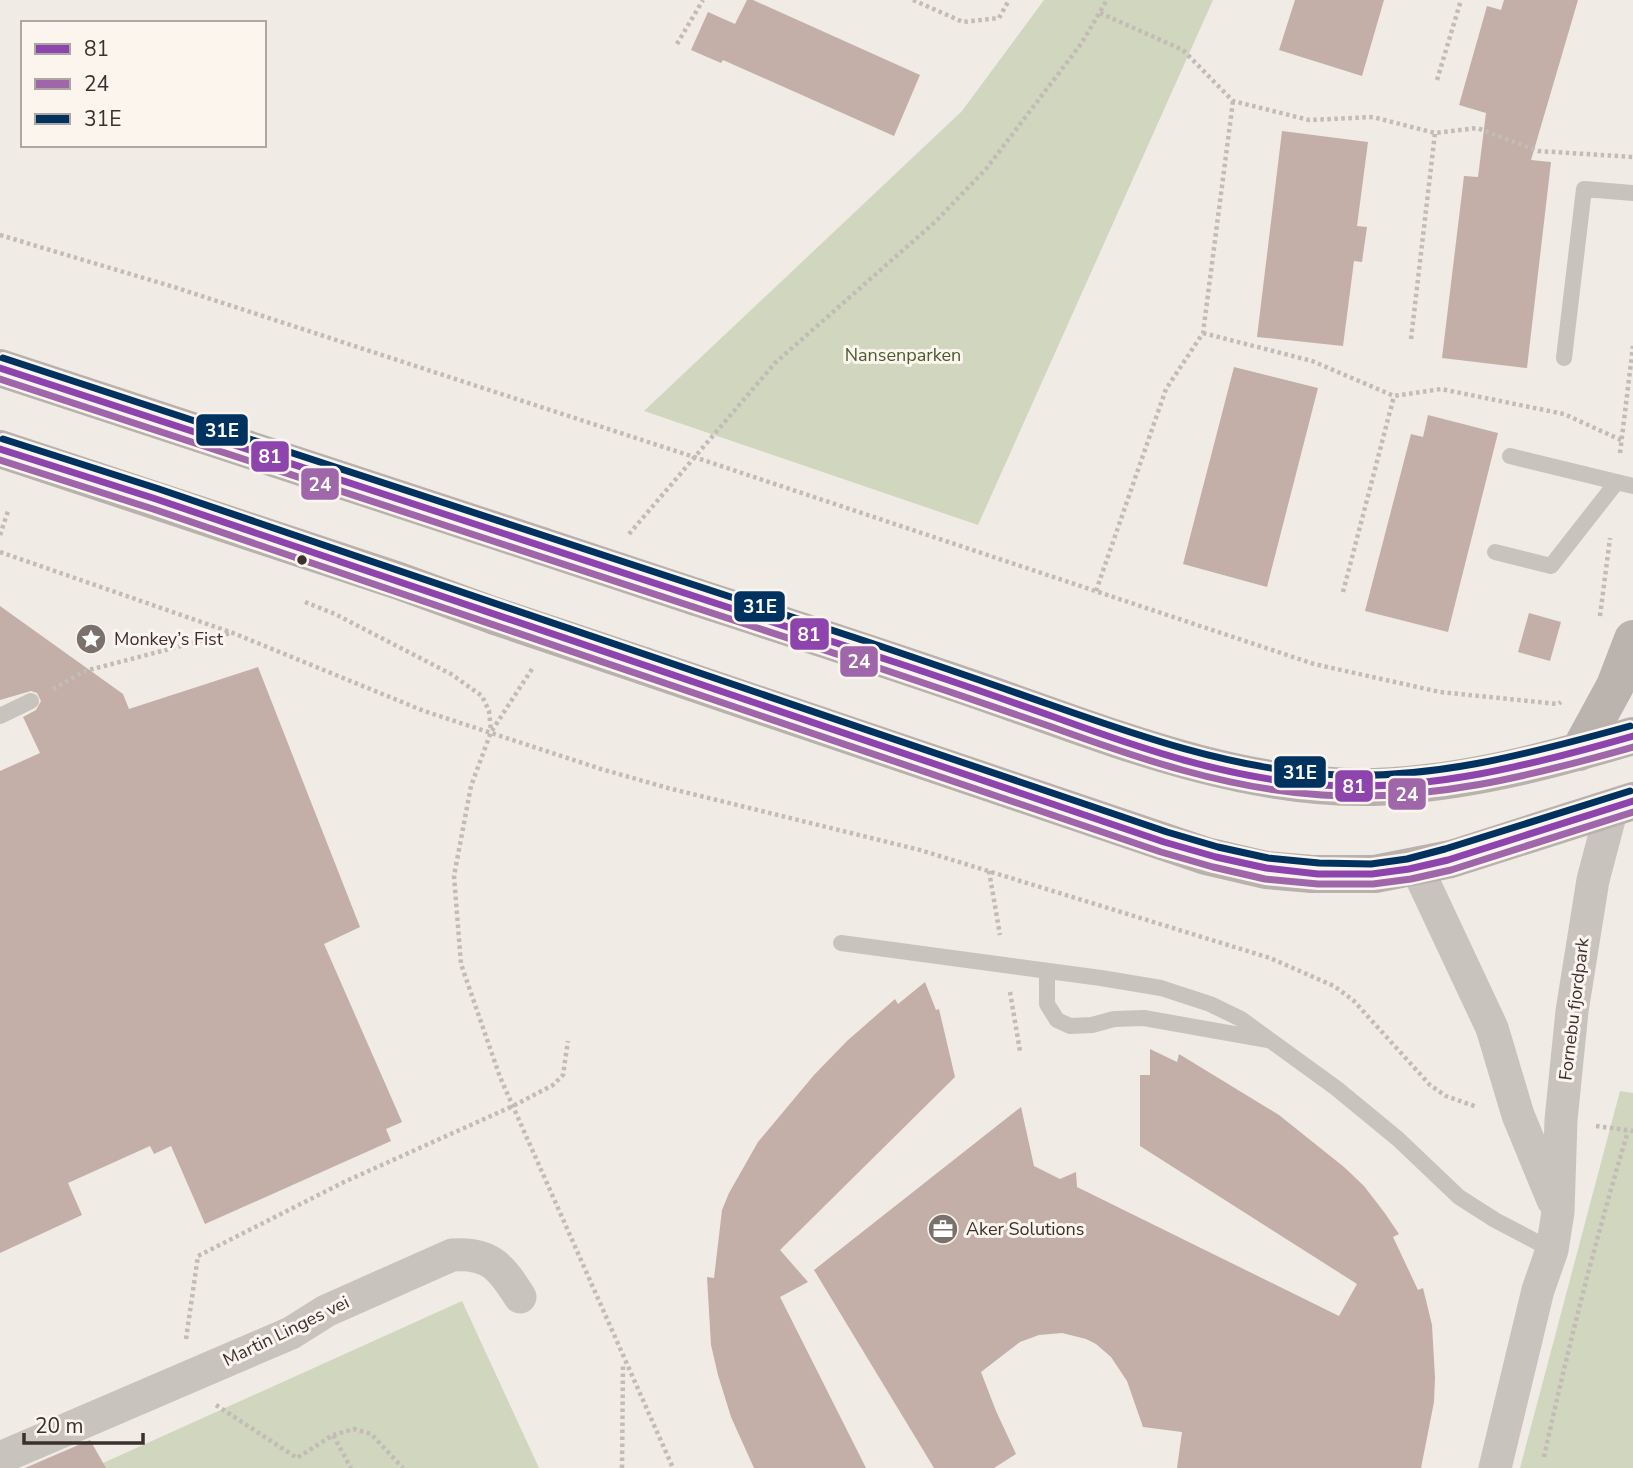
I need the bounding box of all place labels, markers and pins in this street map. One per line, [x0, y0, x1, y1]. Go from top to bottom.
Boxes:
unlabelled marker [295, 553, 309, 567]
place icon: Monkey’s Fist [74, 622, 108, 656]
place label: Monkey’s Fist [114, 627, 224, 651]
office icon: Aker Solutions [926, 1212, 960, 1246]
place label: Aker Solutions [966, 1217, 1084, 1241]

